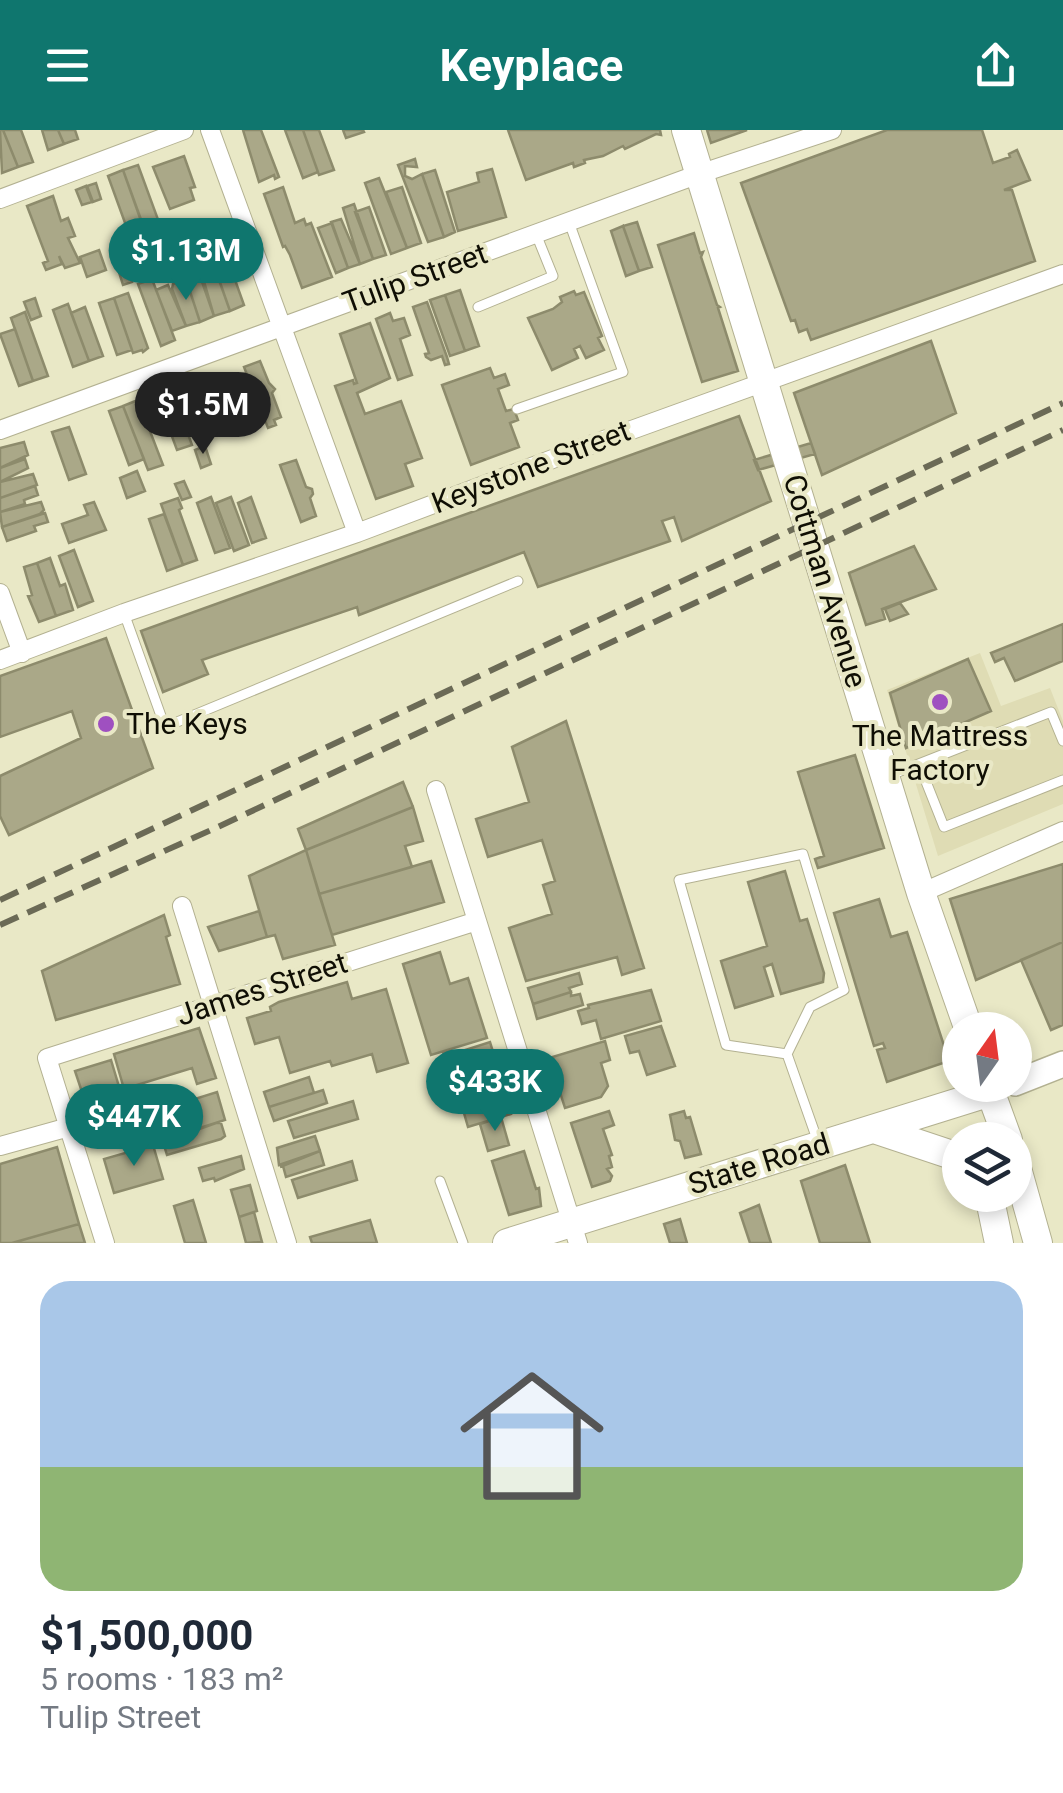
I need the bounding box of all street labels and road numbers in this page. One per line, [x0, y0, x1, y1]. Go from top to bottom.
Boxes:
street label: Tulip Street [338, 235, 492, 320]
street label: Keystone Street [427, 413, 635, 520]
street label: Cottman Avenue [776, 470, 875, 692]
street label: James Street [172, 945, 352, 1033]
street label: State Road [684, 1125, 834, 1202]

